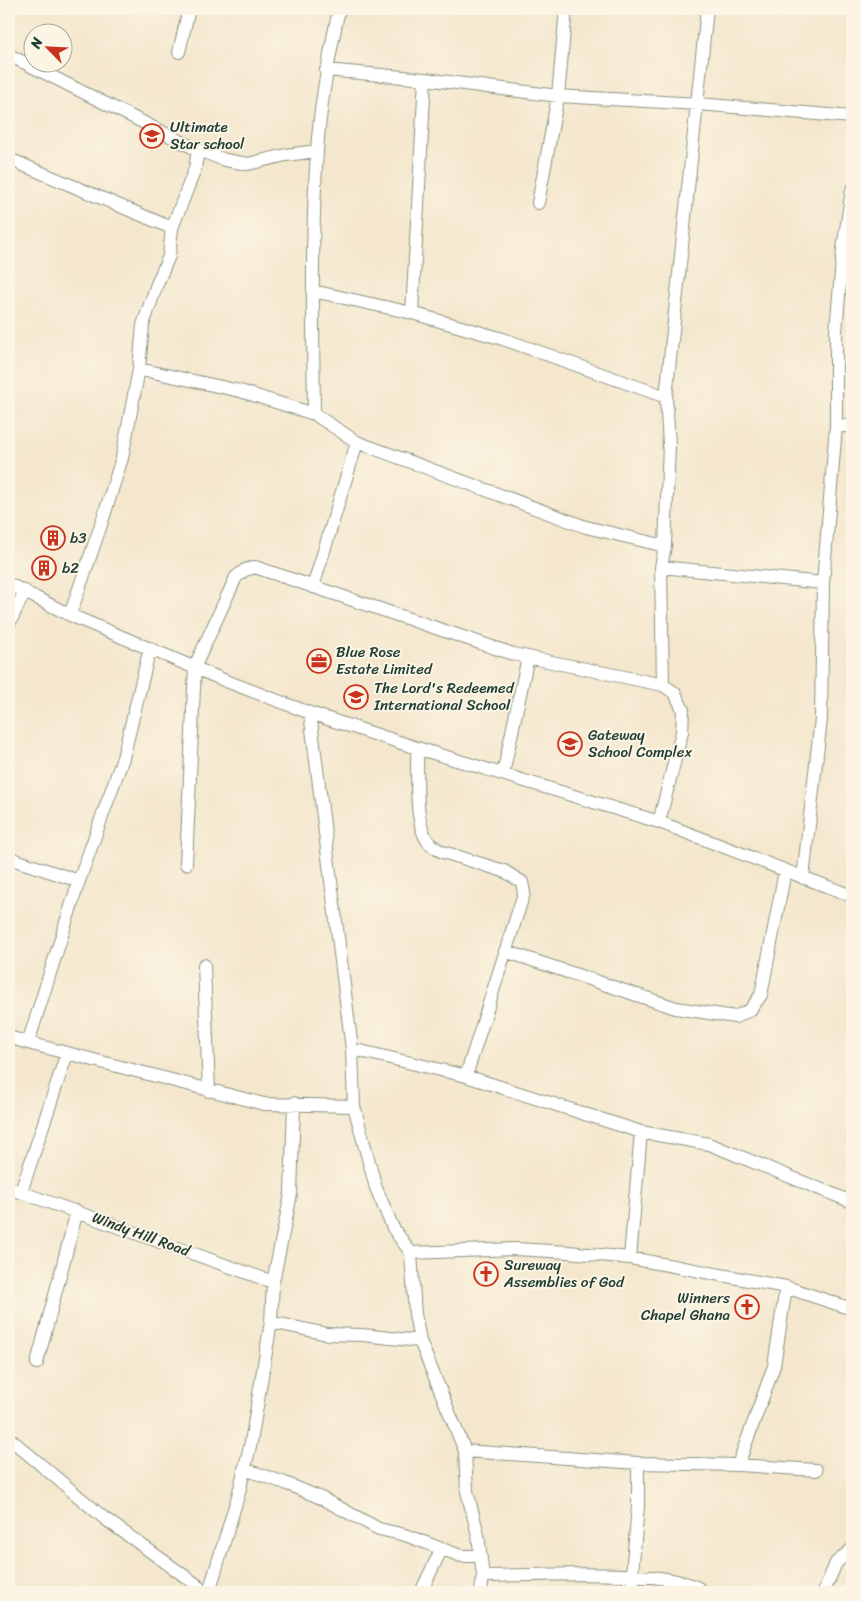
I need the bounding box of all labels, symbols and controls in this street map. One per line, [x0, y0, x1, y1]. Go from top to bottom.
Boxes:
north arrow [22, 22, 72, 72]
text: N [23, 33, 50, 53]
place label: Ultimate Star school [170, 114, 245, 157]
school or university icon: Ultimate Star school [139, 123, 165, 149]
building icon: b3 [40, 525, 66, 551]
place label: b3 [70, 525, 86, 551]
building icon: b2 [31, 555, 57, 581]
place label: b2 [62, 555, 79, 581]
place label: Blue Rose Estate Limited [336, 639, 433, 682]
office icon: Blue Rose Estate Limited [306, 648, 332, 674]
place label: The Lord's Redeemed International School [373, 675, 515, 718]
school or university icon: The Lord's Redeemed International School [343, 684, 369, 710]
place label: Gateway School Complex [588, 722, 692, 765]
school or university icon: Gateway School Complex [557, 731, 583, 757]
street label: Windy Hill Road [88, 1204, 195, 1264]
place label: Sureway Assemblies of God [503, 1252, 625, 1295]
church icon: Sureway Assemblies of God [473, 1261, 499, 1287]
place label: Winners Chapel Ghana [641, 1285, 730, 1328]
church icon: Winners Chapel Ghana [734, 1294, 760, 1320]

